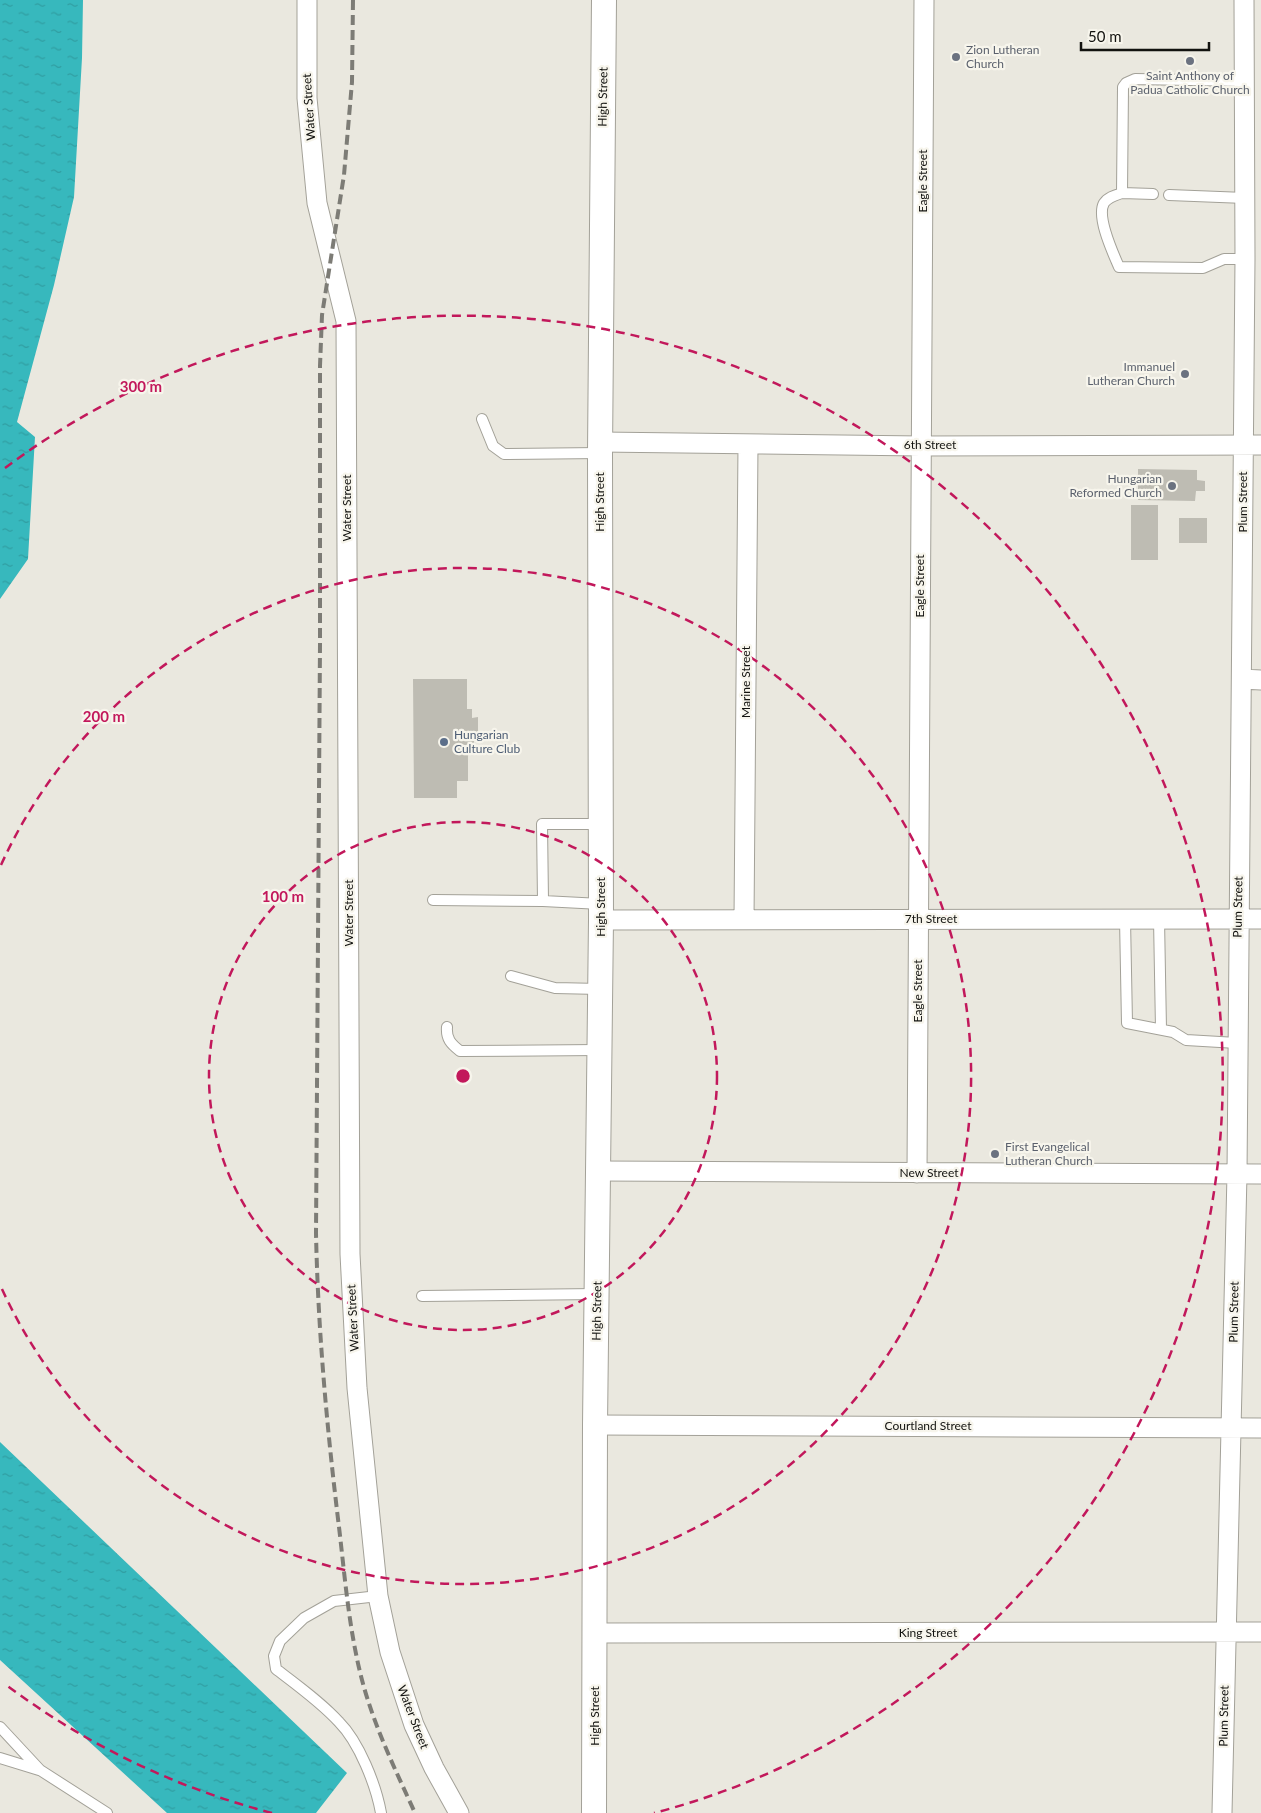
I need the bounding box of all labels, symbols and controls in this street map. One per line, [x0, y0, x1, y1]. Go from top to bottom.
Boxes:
scale bar [1081, 20, 1208, 52]
text: 50 m [1088, 27, 1122, 45]
place label: Zion Lutheran Church [966, 42, 1039, 71]
marker: Zion Lutheran Church [950, 51, 962, 63]
marker: Saint Anthony of Padua Catholic Church [1184, 55, 1196, 67]
street label: High Street [594, 66, 611, 127]
place label: Saint Anthony of Padua Catholic Church [1130, 68, 1250, 97]
street label: Water Street [299, 72, 318, 141]
street label: Eagle Street [915, 149, 930, 212]
place label: Immanuel Lutheran Church [1087, 359, 1175, 388]
marker: Immanuel Lutheran Church [1179, 368, 1191, 380]
text: 300 m [120, 377, 162, 395]
street label: 6th Street [904, 437, 957, 452]
place label: Hungarian Reformed Church [1069, 471, 1162, 500]
street label: Plum Street [1235, 471, 1250, 533]
street label: High Street [592, 472, 607, 532]
street label: Water Street [339, 474, 354, 542]
marker: Hungarian Reformed Church [1166, 480, 1178, 492]
street label: Eagle Street [912, 554, 927, 617]
street label: Marine Street [738, 645, 753, 718]
text: 200 m [83, 707, 125, 725]
place label: Hungarian Culture Club [454, 727, 521, 756]
marker: Hungarian Culture Club [438, 736, 450, 748]
street label: Plum Street [1229, 876, 1246, 938]
street label: High Street [593, 877, 608, 937]
street label: Water Street [341, 879, 356, 947]
text: 100 m [262, 887, 304, 905]
street label: 7th Street [905, 911, 958, 926]
street label: Eagle Street [910, 959, 925, 1022]
centre of rings [454, 1067, 472, 1085]
place label: First Evangelical Lutheran Church [1005, 1139, 1093, 1168]
marker: First Evangelical Lutheran Church [989, 1148, 1001, 1160]
street label: New Street [899, 1165, 959, 1180]
street label: High Street [588, 1280, 605, 1341]
street label: Plum Street [1225, 1281, 1242, 1343]
street label: Water Street [343, 1283, 362, 1352]
street label: Courtland Street [885, 1418, 972, 1433]
street label: King Street [899, 1625, 958, 1640]
street label: Water Street [394, 1683, 433, 1751]
street label: Plum Street [1215, 1685, 1232, 1747]
street label: High Street [587, 1686, 602, 1746]

